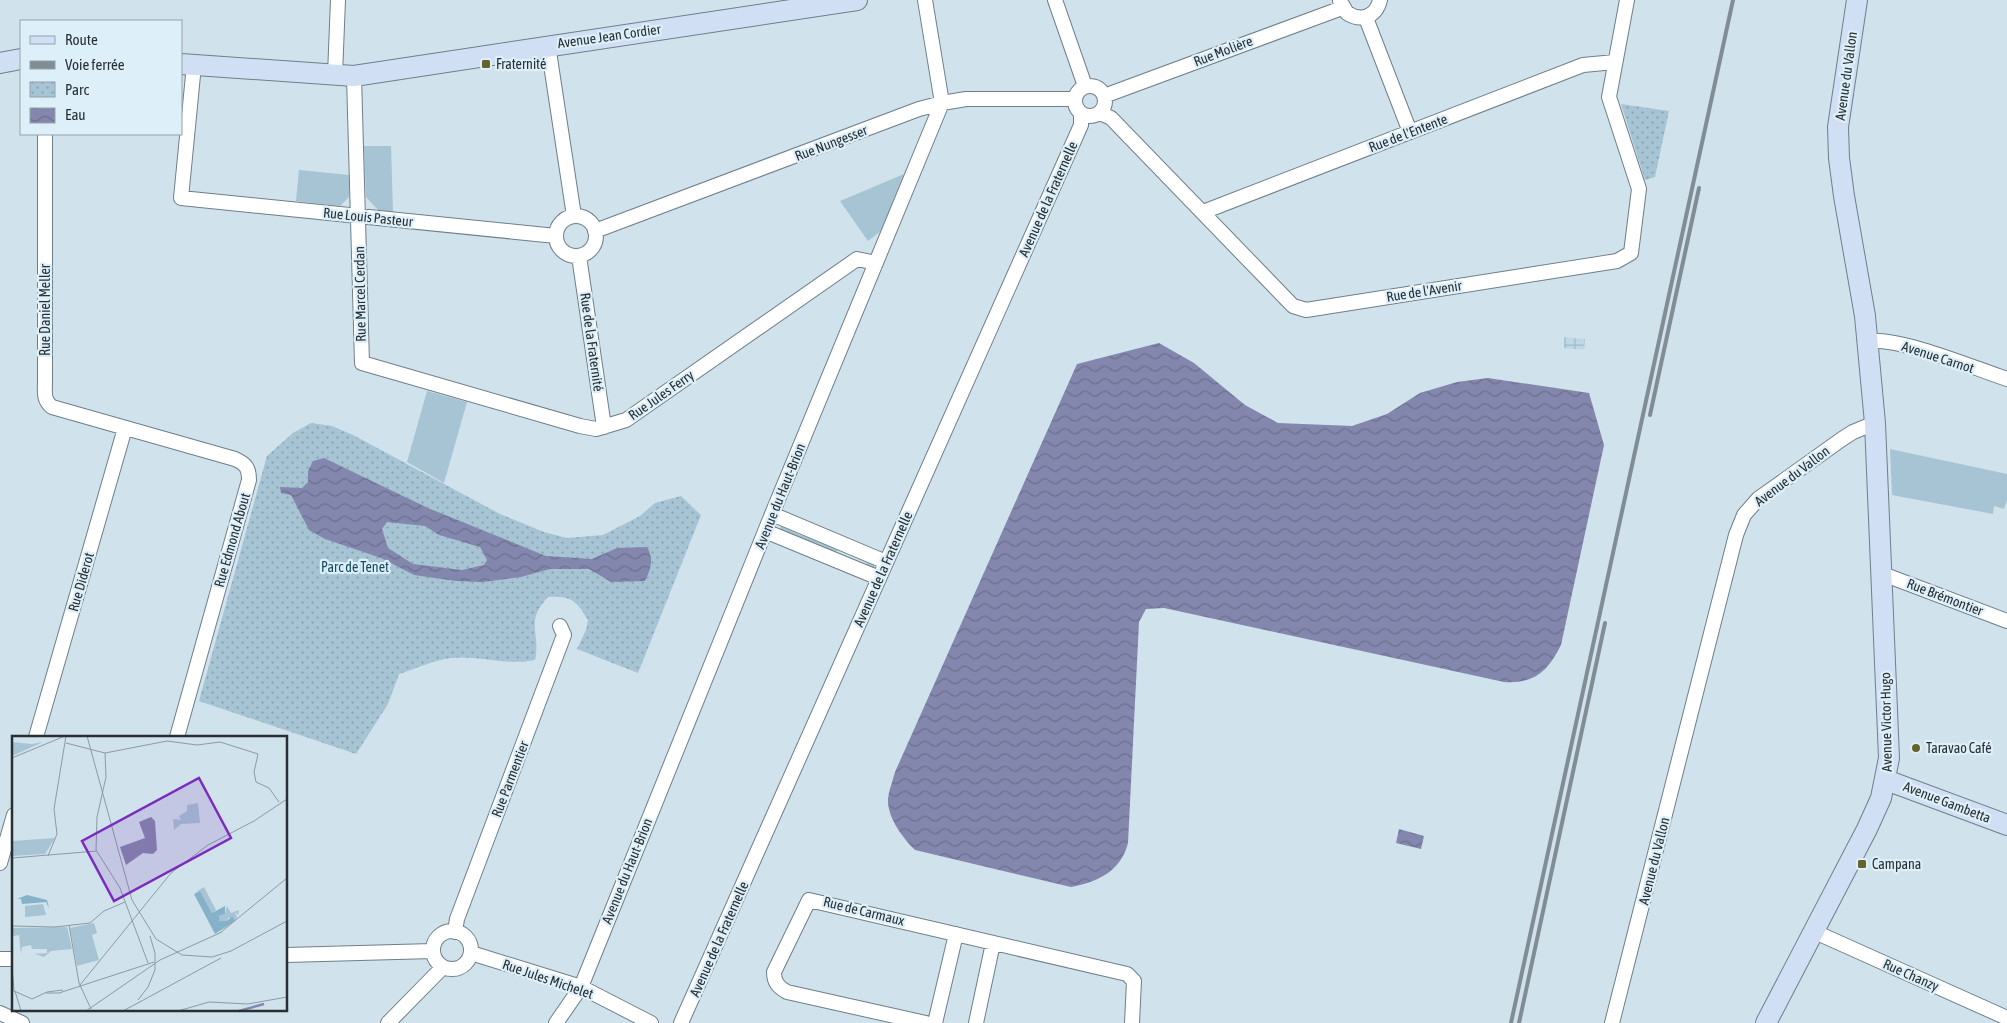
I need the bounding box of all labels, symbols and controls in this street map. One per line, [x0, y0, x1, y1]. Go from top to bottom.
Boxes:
legend [20, 20, 182, 135]
street label: Avenue Jean Cordier [556, 21, 663, 51]
text: Route [65, 31, 98, 48]
street label: Avenue du Vallon [1832, 31, 1860, 121]
street label: Rue Molière [1191, 32, 1255, 70]
text: Voie ferrée [65, 56, 125, 73]
place label: Fraternité [496, 56, 546, 72]
marker: Fraternité [480, 58, 492, 70]
text: Parc [65, 81, 89, 98]
text: Eau [65, 106, 86, 123]
street label: Rue de l'Entente [1366, 111, 1450, 155]
street label: Rue Nungesser [793, 122, 870, 164]
street label: Avenue de la Fraternelle [1015, 139, 1081, 259]
street label: Rue Louis Pasteur [322, 204, 414, 230]
street label: Rue Marcel Cerdan [351, 246, 369, 342]
street label: Rue Daniel Meller [37, 263, 53, 356]
street label: Rue de l'Avenir [1385, 277, 1464, 305]
street label: Rue de la Fraternité [577, 292, 607, 392]
street label: Avenue Carnot [1900, 338, 1976, 376]
street label: Rue Jules Ferry [625, 367, 697, 423]
street label: Avenue du Haut-Brion [752, 441, 808, 551]
street label: Avenue du Vallon [1751, 443, 1833, 509]
street label: Rue Edmond About [211, 491, 253, 589]
street label: Avenue de la Fraternelle [850, 509, 916, 629]
street label: Rue Diderot [65, 551, 97, 613]
park label: Parc de Tenet [321, 559, 389, 575]
street label: Rue Brémontier [1905, 575, 1986, 619]
street label: Avenue Victor Hugo [1877, 672, 1895, 772]
inset map [12, 736, 288, 1010]
street label: Rue Parmentier [488, 738, 532, 819]
place label: Taravao Café [1926, 740, 1992, 756]
marker: Taravao Café [1910, 742, 1922, 754]
street label: Avenue Gambetta [1901, 778, 1993, 826]
street label: Avenue du Haut-Brion [599, 816, 655, 926]
street label: Avenue du Vallon [1635, 816, 1673, 906]
place label: Campana [1872, 856, 1921, 872]
marker: Campana [1856, 858, 1868, 870]
street label: Avenue de la Fraternelle [686, 879, 752, 999]
street label: Rue de Carmaux [822, 893, 906, 929]
street label: Rue Jules Michelet [501, 956, 595, 1002]
street label: Rue Chanzy [1881, 956, 1942, 994]

